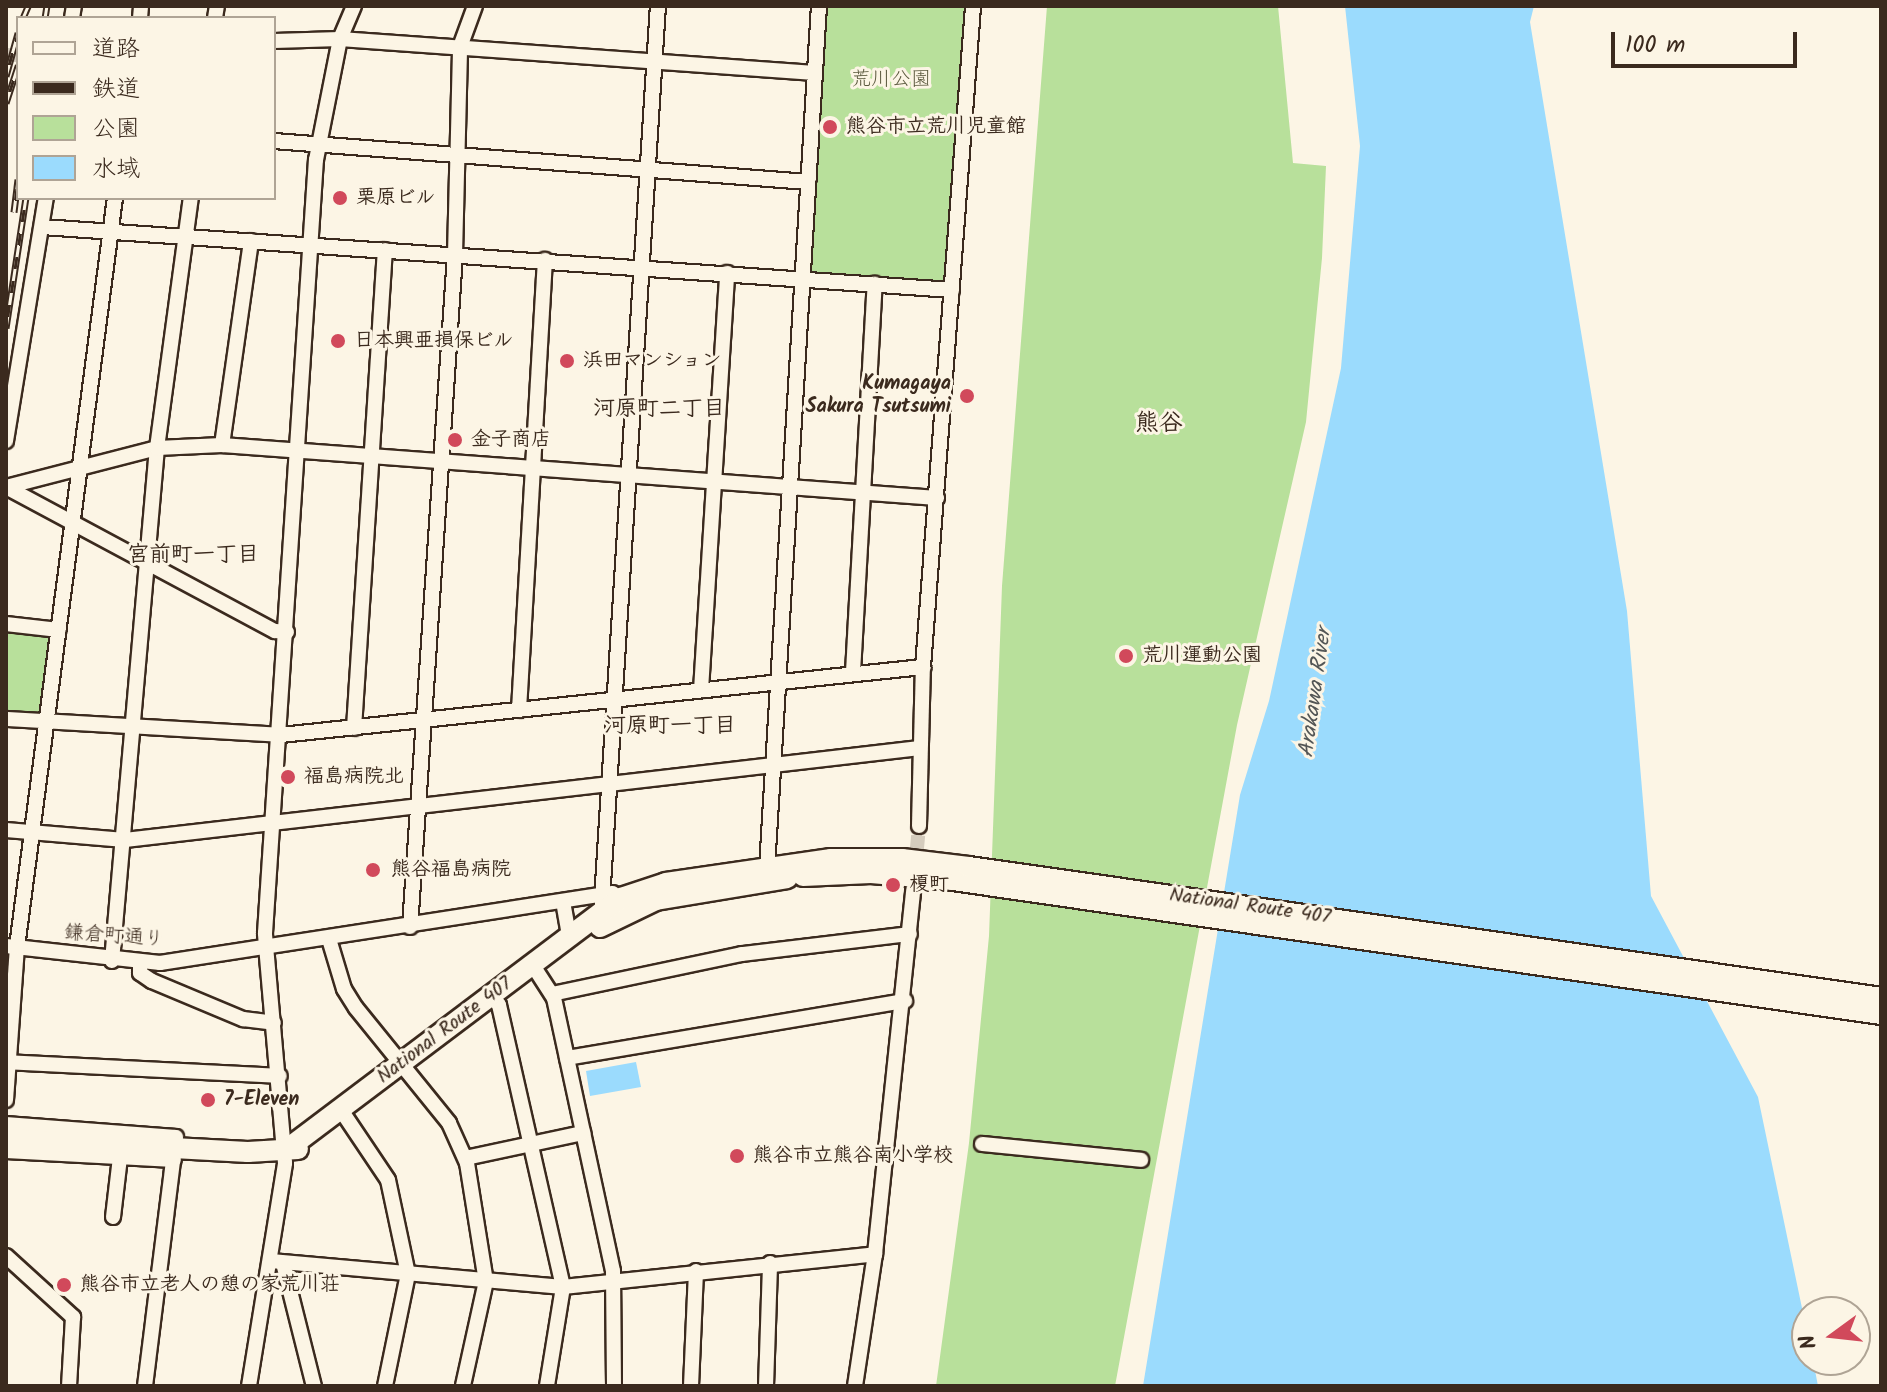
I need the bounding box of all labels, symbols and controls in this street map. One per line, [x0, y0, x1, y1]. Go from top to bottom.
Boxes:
legend [16, 16, 276, 200]
scale bar [1615, 16, 1801, 66]
text: 100 m [1625, 26, 1685, 65]
text: 道路 [92, 30, 140, 69]
park label: 荒川公園 [851, 68, 931, 92]
text: 鉄道 [92, 70, 140, 109]
text: 公園 [92, 110, 140, 149]
place label: 熊谷市立荒川児童館 [846, 115, 1026, 139]
marker: 熊谷市立荒川児童館 [821, 118, 839, 136]
text: 水域 [92, 150, 140, 189]
place label: 栗原ビル [356, 186, 436, 210]
marker: 栗原ビル [331, 189, 349, 207]
place label: 日本興亜損保ビル [354, 329, 514, 353]
marker: 日本興亜損保ビル [329, 332, 347, 350]
place label: 浜田マンション [583, 349, 723, 373]
marker: 浜田マンション [558, 352, 576, 370]
place label: Kumagaya Sakura Tsutsumi [805, 372, 951, 419]
marker: Kumagaya Sakura Tsutsumi [958, 387, 976, 405]
district label: 河原町二丁目 [593, 397, 725, 423]
district label: 熊谷 [1135, 410, 1183, 438]
place label: 金子商店 [471, 428, 551, 452]
marker: 金子商店 [446, 431, 464, 449]
district label: 宮前町一丁目 [127, 543, 259, 569]
water label: Arakawa River [1294, 627, 1338, 759]
place label: 荒川運動公園 [1142, 644, 1262, 668]
marker: 荒川運動公園 [1117, 647, 1135, 665]
district label: 河原町一丁目 [604, 714, 736, 740]
place label: 福島病院北 [304, 765, 404, 789]
marker: 福島病院北 [279, 768, 297, 786]
place label: 熊谷福島病院 [391, 858, 511, 882]
marker: 熊谷福島病院 [362, 859, 384, 881]
place label: 榎町 [909, 873, 949, 897]
marker: 榎町 [884, 876, 902, 894]
street label: National Route 407 [1168, 884, 1332, 930]
street label: 鎌倉町通り [63, 922, 165, 952]
street label: National Route 407 [373, 972, 517, 1090]
place label: 7-Eleven [224, 1088, 299, 1112]
marker: 7-Eleven [199, 1091, 217, 1109]
place label: 熊谷市立熊谷南小学校 [753, 1144, 953, 1168]
marker: 熊谷市立熊谷南小学校 [728, 1147, 746, 1165]
place label: 熊谷市立老人の憩の家荒川荘 [80, 1273, 340, 1297]
marker: 熊谷市立老人の憩の家荒川荘 [55, 1276, 73, 1294]
north arrow [1791, 1296, 1871, 1376]
text: N [1791, 1331, 1828, 1353]

